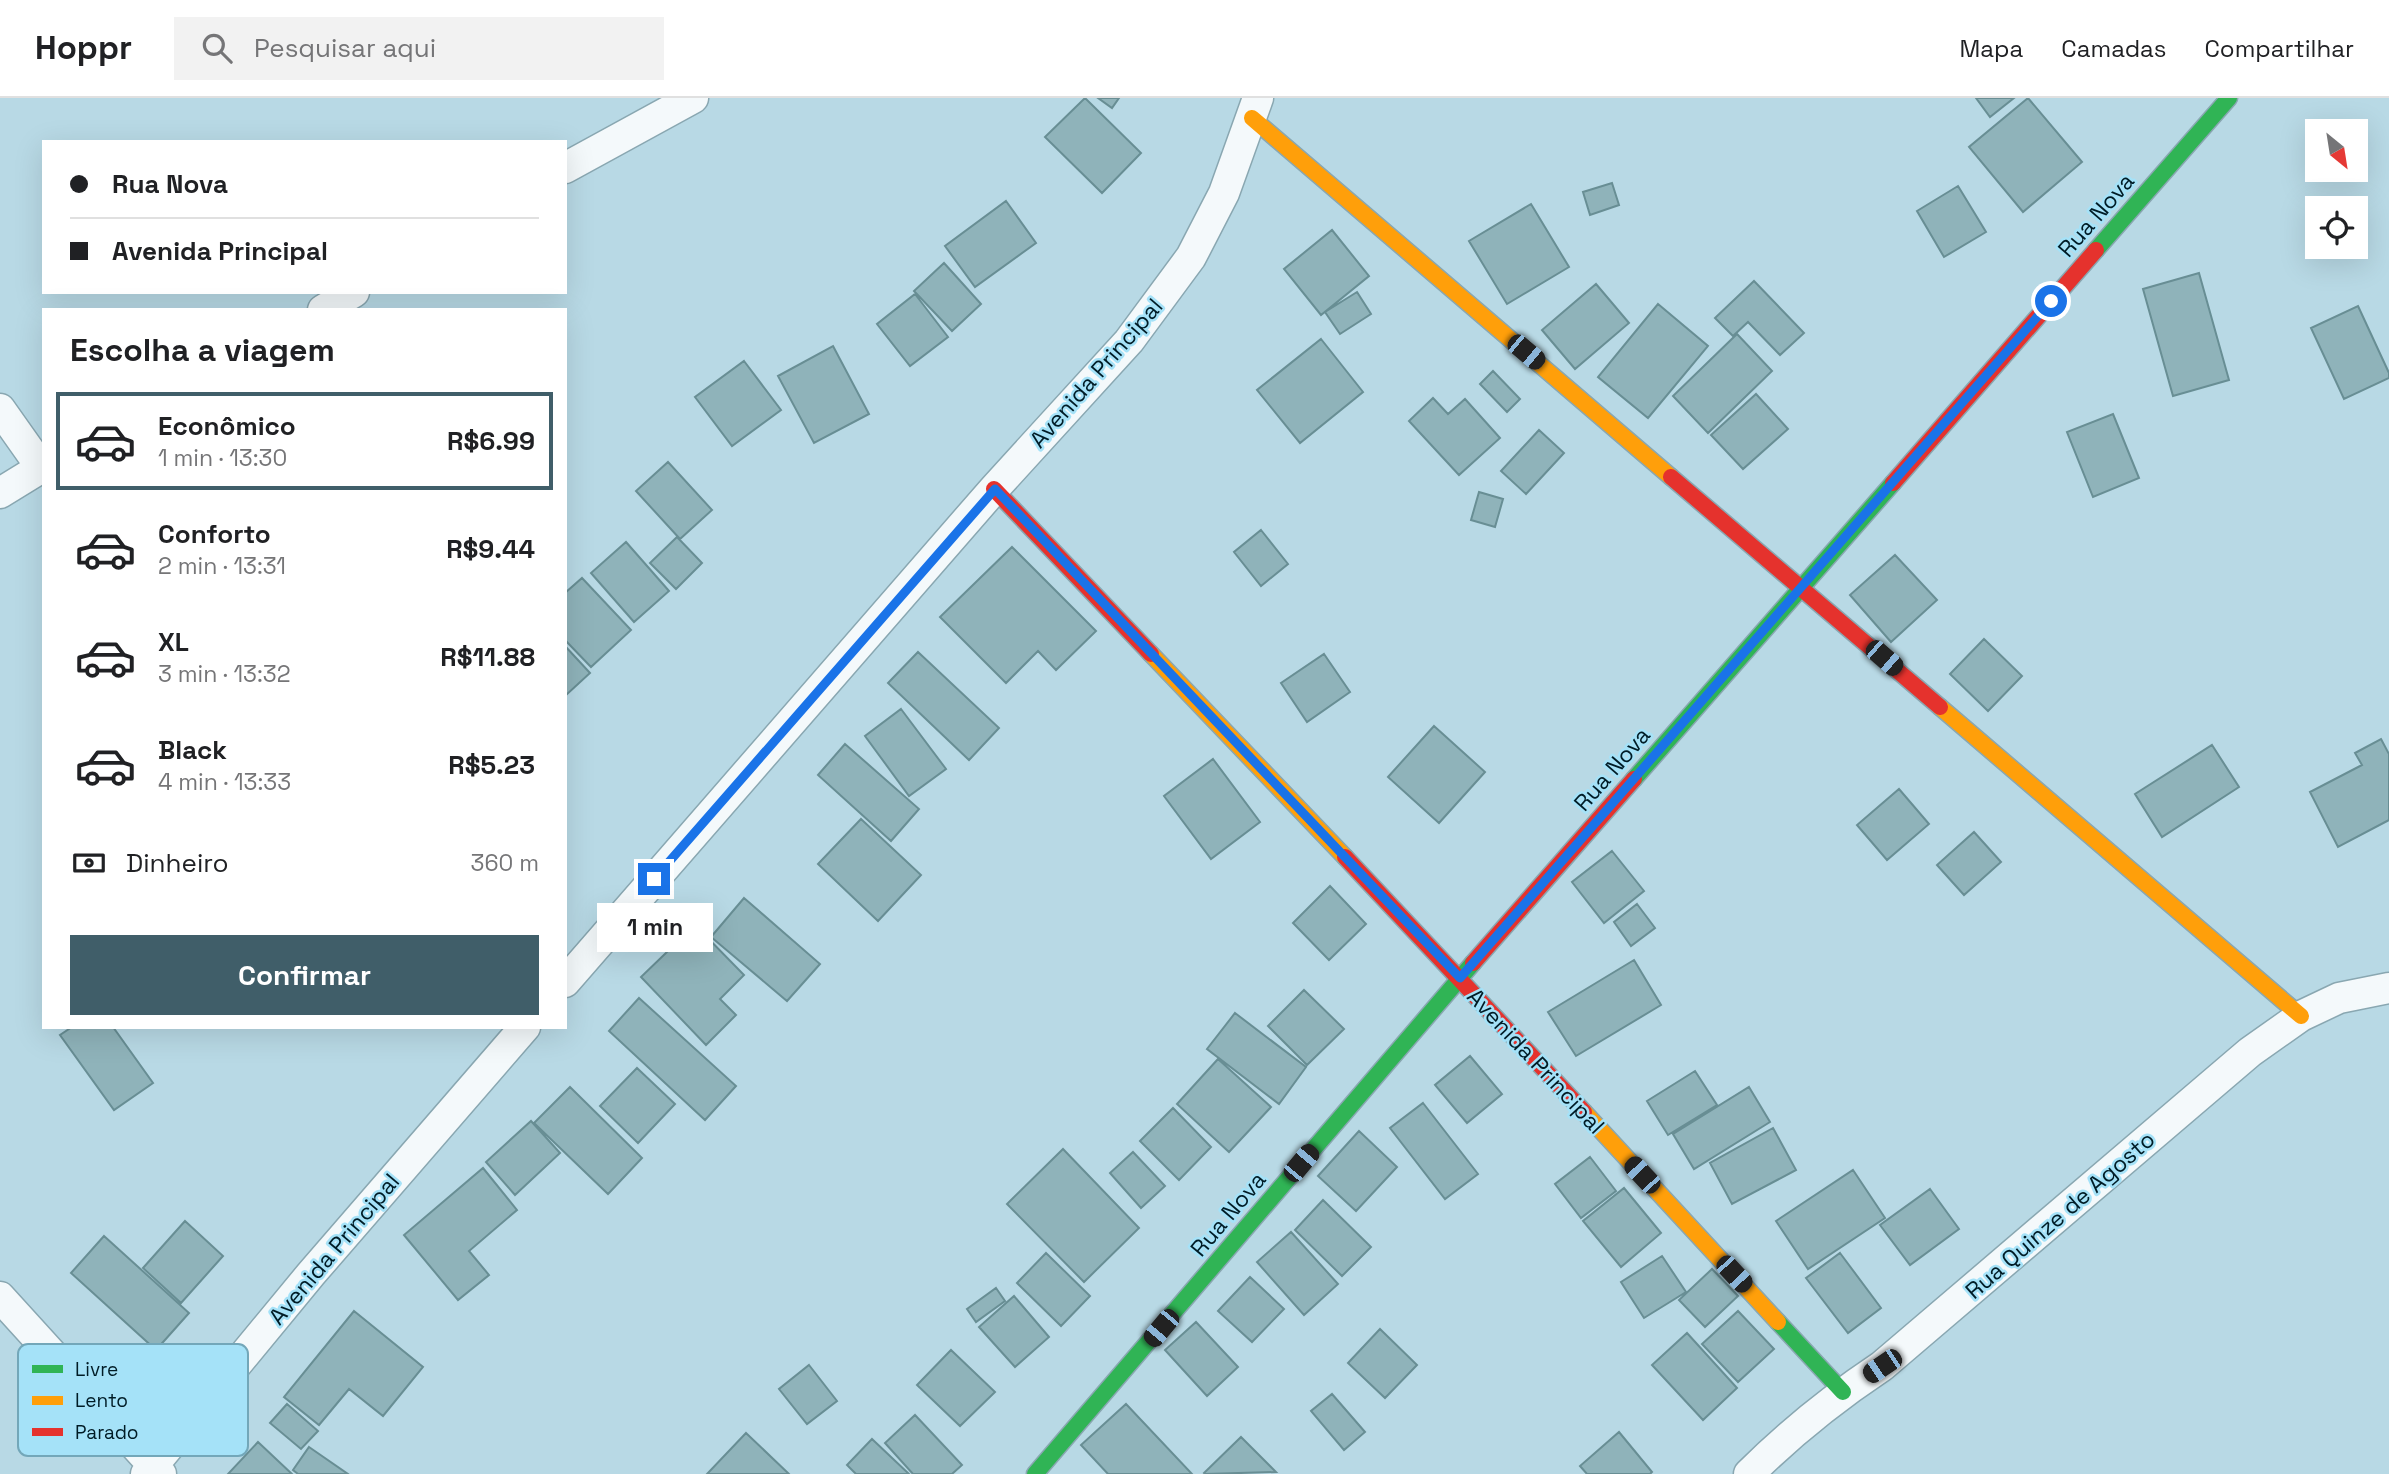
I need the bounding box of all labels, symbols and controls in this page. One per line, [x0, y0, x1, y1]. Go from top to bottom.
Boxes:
search box [174, 17, 664, 80]
text: Hoppr [35, 27, 132, 69]
icon: search [198, 29, 236, 67]
text: Pesquisar aqui [254, 31, 436, 65]
text: Mapa [1959, 33, 2023, 64]
text: Camadas [2061, 33, 2166, 64]
text: Compartilhar [2204, 33, 2354, 64]
north arrow [2305, 119, 2368, 182]
map controls [2305, 119, 2368, 259]
text: Rua Nova [112, 167, 228, 201]
street label: Rua Nova [2051, 167, 2141, 263]
button: locate [2305, 196, 2368, 259]
text: Avenida Principal [112, 234, 328, 268]
route start [2035, 285, 2067, 317]
street label: Avenida Principal [1023, 292, 1169, 454]
text: Escolha a viagem [70, 330, 335, 370]
car [1504, 330, 1549, 374]
text: Econômico [158, 409, 296, 443]
icon: car [74, 410, 137, 473]
text: R$6.99 [447, 424, 535, 458]
text: 1 min · 13:30 [158, 443, 287, 473]
text: Conforto [158, 517, 271, 551]
icon: car [74, 518, 137, 581]
text: R$9.44 [446, 532, 535, 566]
text: 2 min · 13:31 [158, 551, 286, 581]
text: XL [158, 625, 189, 659]
icon: car [74, 626, 137, 689]
car [1862, 636, 1907, 680]
text: R$11.88 [440, 640, 535, 674]
text: 3 min · 13:32 [158, 659, 291, 689]
street label: Rua Nova [1567, 721, 1657, 817]
text: Black [158, 733, 227, 767]
icon: car [74, 734, 137, 797]
text: R$5.23 [448, 748, 535, 782]
text: 4 min · 13:33 [158, 767, 291, 797]
icon: cash [70, 844, 108, 882]
text: Dinheiro [126, 846, 229, 880]
text: 360 m [471, 848, 539, 878]
route end [638, 863, 670, 895]
callout: 1 min [596, 904, 712, 952]
text: 1 min [627, 912, 683, 942]
button: Confirmar [70, 935, 539, 1015]
street label: Avenida Principal [1461, 982, 1611, 1140]
street label: Rua Quinze de Agosto [1959, 1124, 2161, 1306]
car [1280, 1140, 1323, 1186]
car [1620, 1152, 1665, 1198]
street label: Rua Nova [1184, 1165, 1272, 1263]
street label: Avenida Principal [262, 1167, 406, 1331]
car [1712, 1251, 1757, 1297]
car [1140, 1305, 1183, 1351]
legend [18, 1344, 248, 1456]
car [1859, 1346, 1906, 1386]
text: Livre [75, 1357, 118, 1382]
text: Lento [75, 1388, 128, 1413]
text: Parado [75, 1420, 139, 1445]

